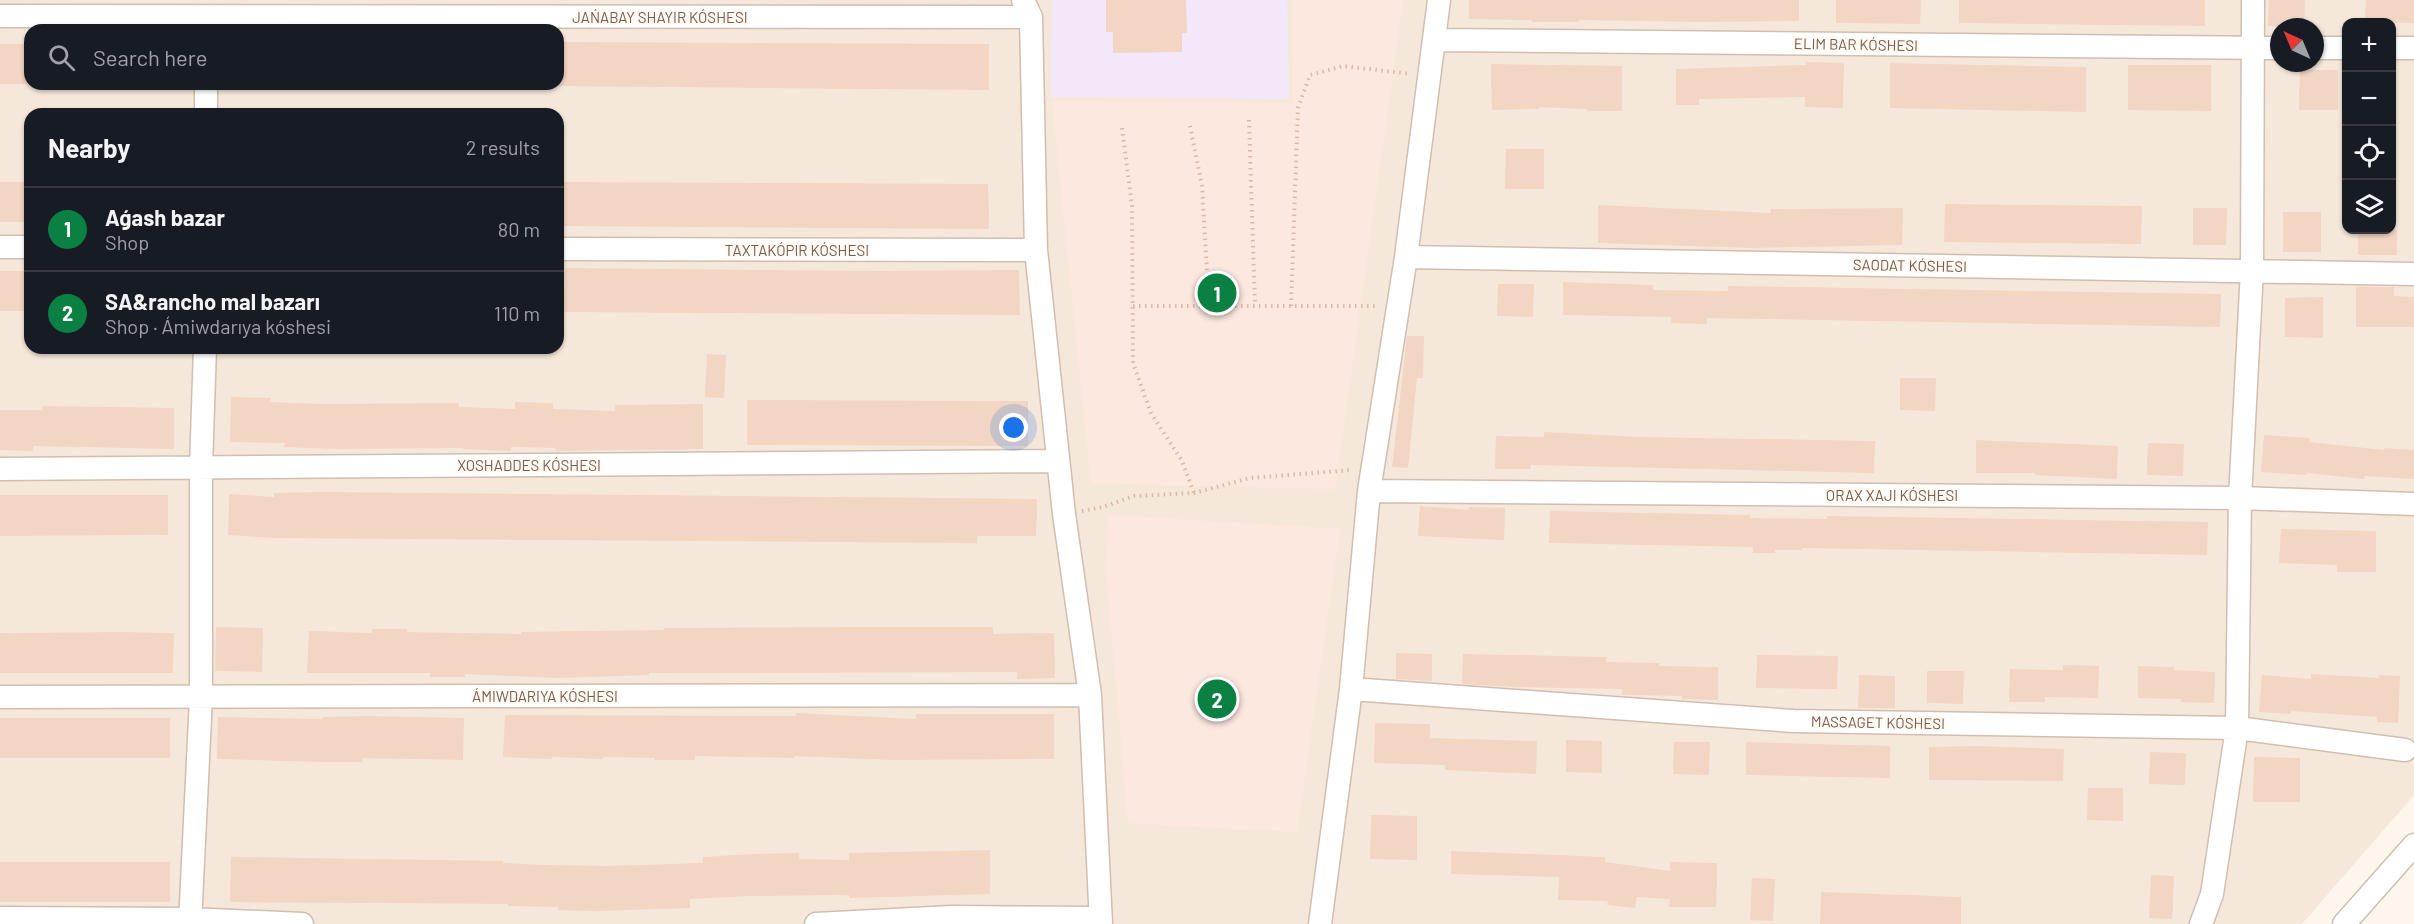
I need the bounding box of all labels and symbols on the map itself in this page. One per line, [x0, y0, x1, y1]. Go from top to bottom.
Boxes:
street label: JAŃABAY SHAYIR KÓSHESI [572, 8, 748, 26]
north arrow [2270, 18, 2324, 72]
street label: ELIM BAR KÓSHESI [1794, 34, 1918, 54]
street label: TAXTAKÓPIR KÓSHESI [725, 241, 869, 259]
street label: SAODAT KÓSHESI [1853, 255, 1967, 275]
pin: 1 [1198, 270, 1236, 316]
your location [999, 413, 1028, 442]
street label: XOSHADDES KÓSHESI [457, 456, 601, 474]
street label: ORAX XAJI KÓSHESI [1826, 486, 1958, 504]
pin: 2 [1198, 676, 1236, 722]
street label: ÁMIWDARIYA KÓSHESI [472, 687, 618, 705]
street label: MASSAGET KÓSHESI [1811, 712, 1945, 732]

